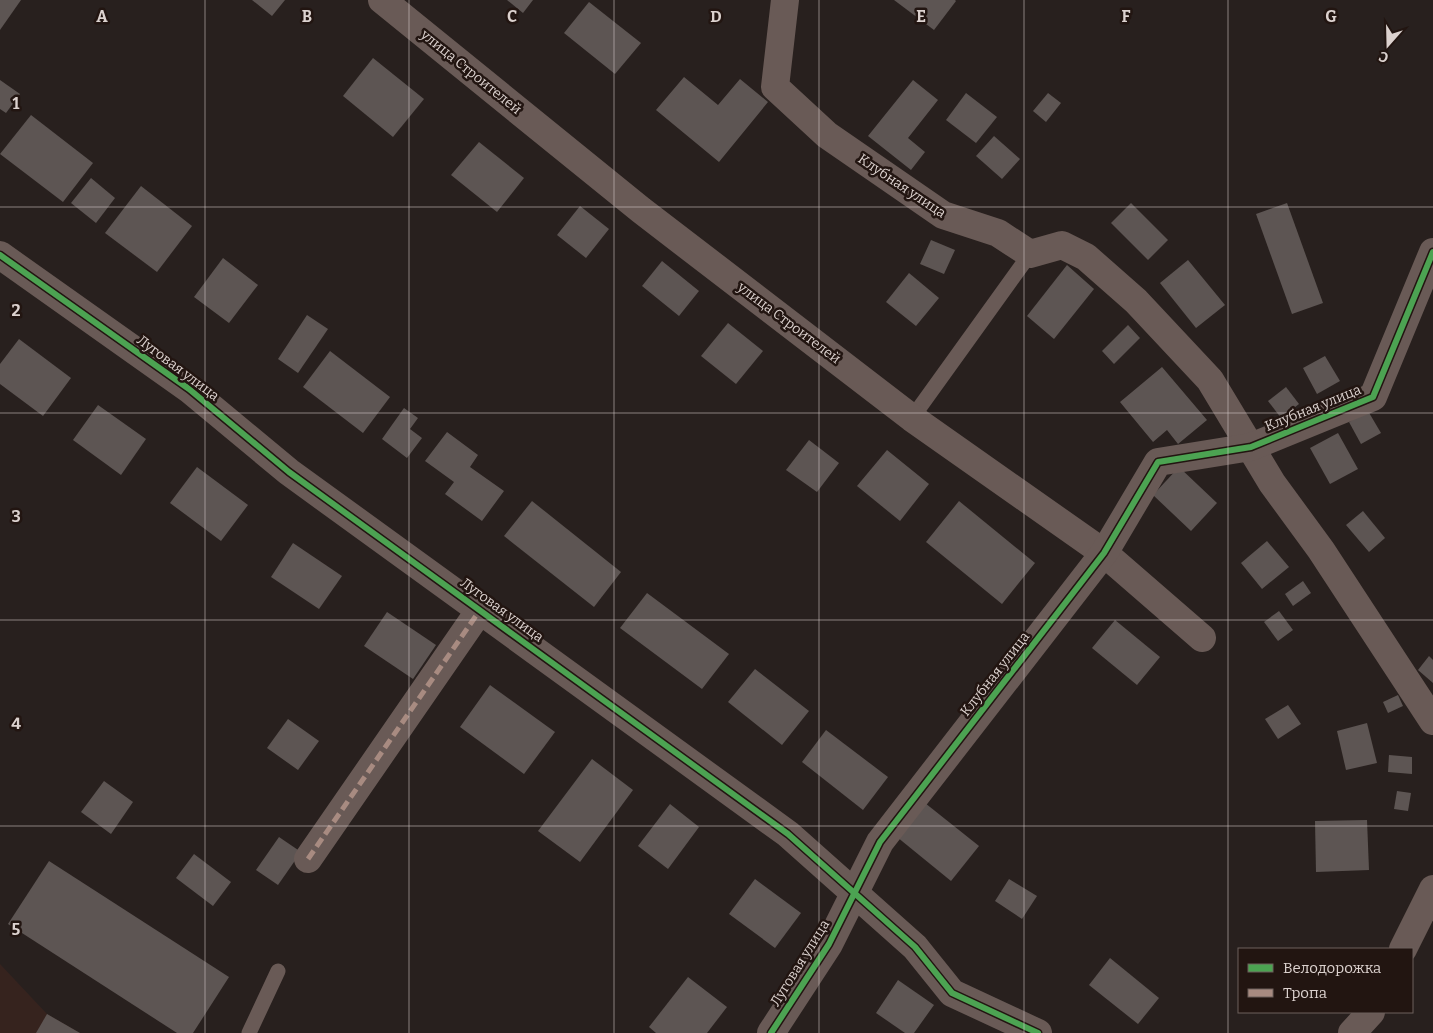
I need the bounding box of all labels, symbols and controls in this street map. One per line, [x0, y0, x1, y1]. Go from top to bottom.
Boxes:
text: A [96, 7, 108, 26]
text: B [302, 7, 312, 26]
text: C [507, 7, 517, 26]
text: D [710, 7, 722, 26]
text: E [916, 7, 926, 26]
text: F [1122, 7, 1131, 26]
text: G [1325, 7, 1337, 26]
north arrow [1363, 20, 1413, 70]
street label: улица Строителей [416, 26, 525, 118]
text: С [1377, 47, 1391, 66]
text: 1 [13, 94, 20, 113]
street label: Клубная улица [855, 150, 949, 222]
street label: улица Строителей [733, 278, 844, 367]
text: 2 [11, 301, 21, 320]
street label: Луговая улица [134, 332, 223, 405]
street label: Клубная улица [1262, 381, 1364, 435]
text: 3 [11, 507, 21, 526]
street label: Луговая улица [457, 574, 547, 646]
street label: Клубная улица [957, 628, 1033, 720]
text: 4 [11, 714, 21, 733]
street label: Луговая улица [767, 916, 833, 1009]
text: 5 [12, 920, 21, 939]
legend [1238, 948, 1413, 1013]
text: Велодорожка [1283, 959, 1381, 977]
text: Тропа [1283, 984, 1327, 1002]

